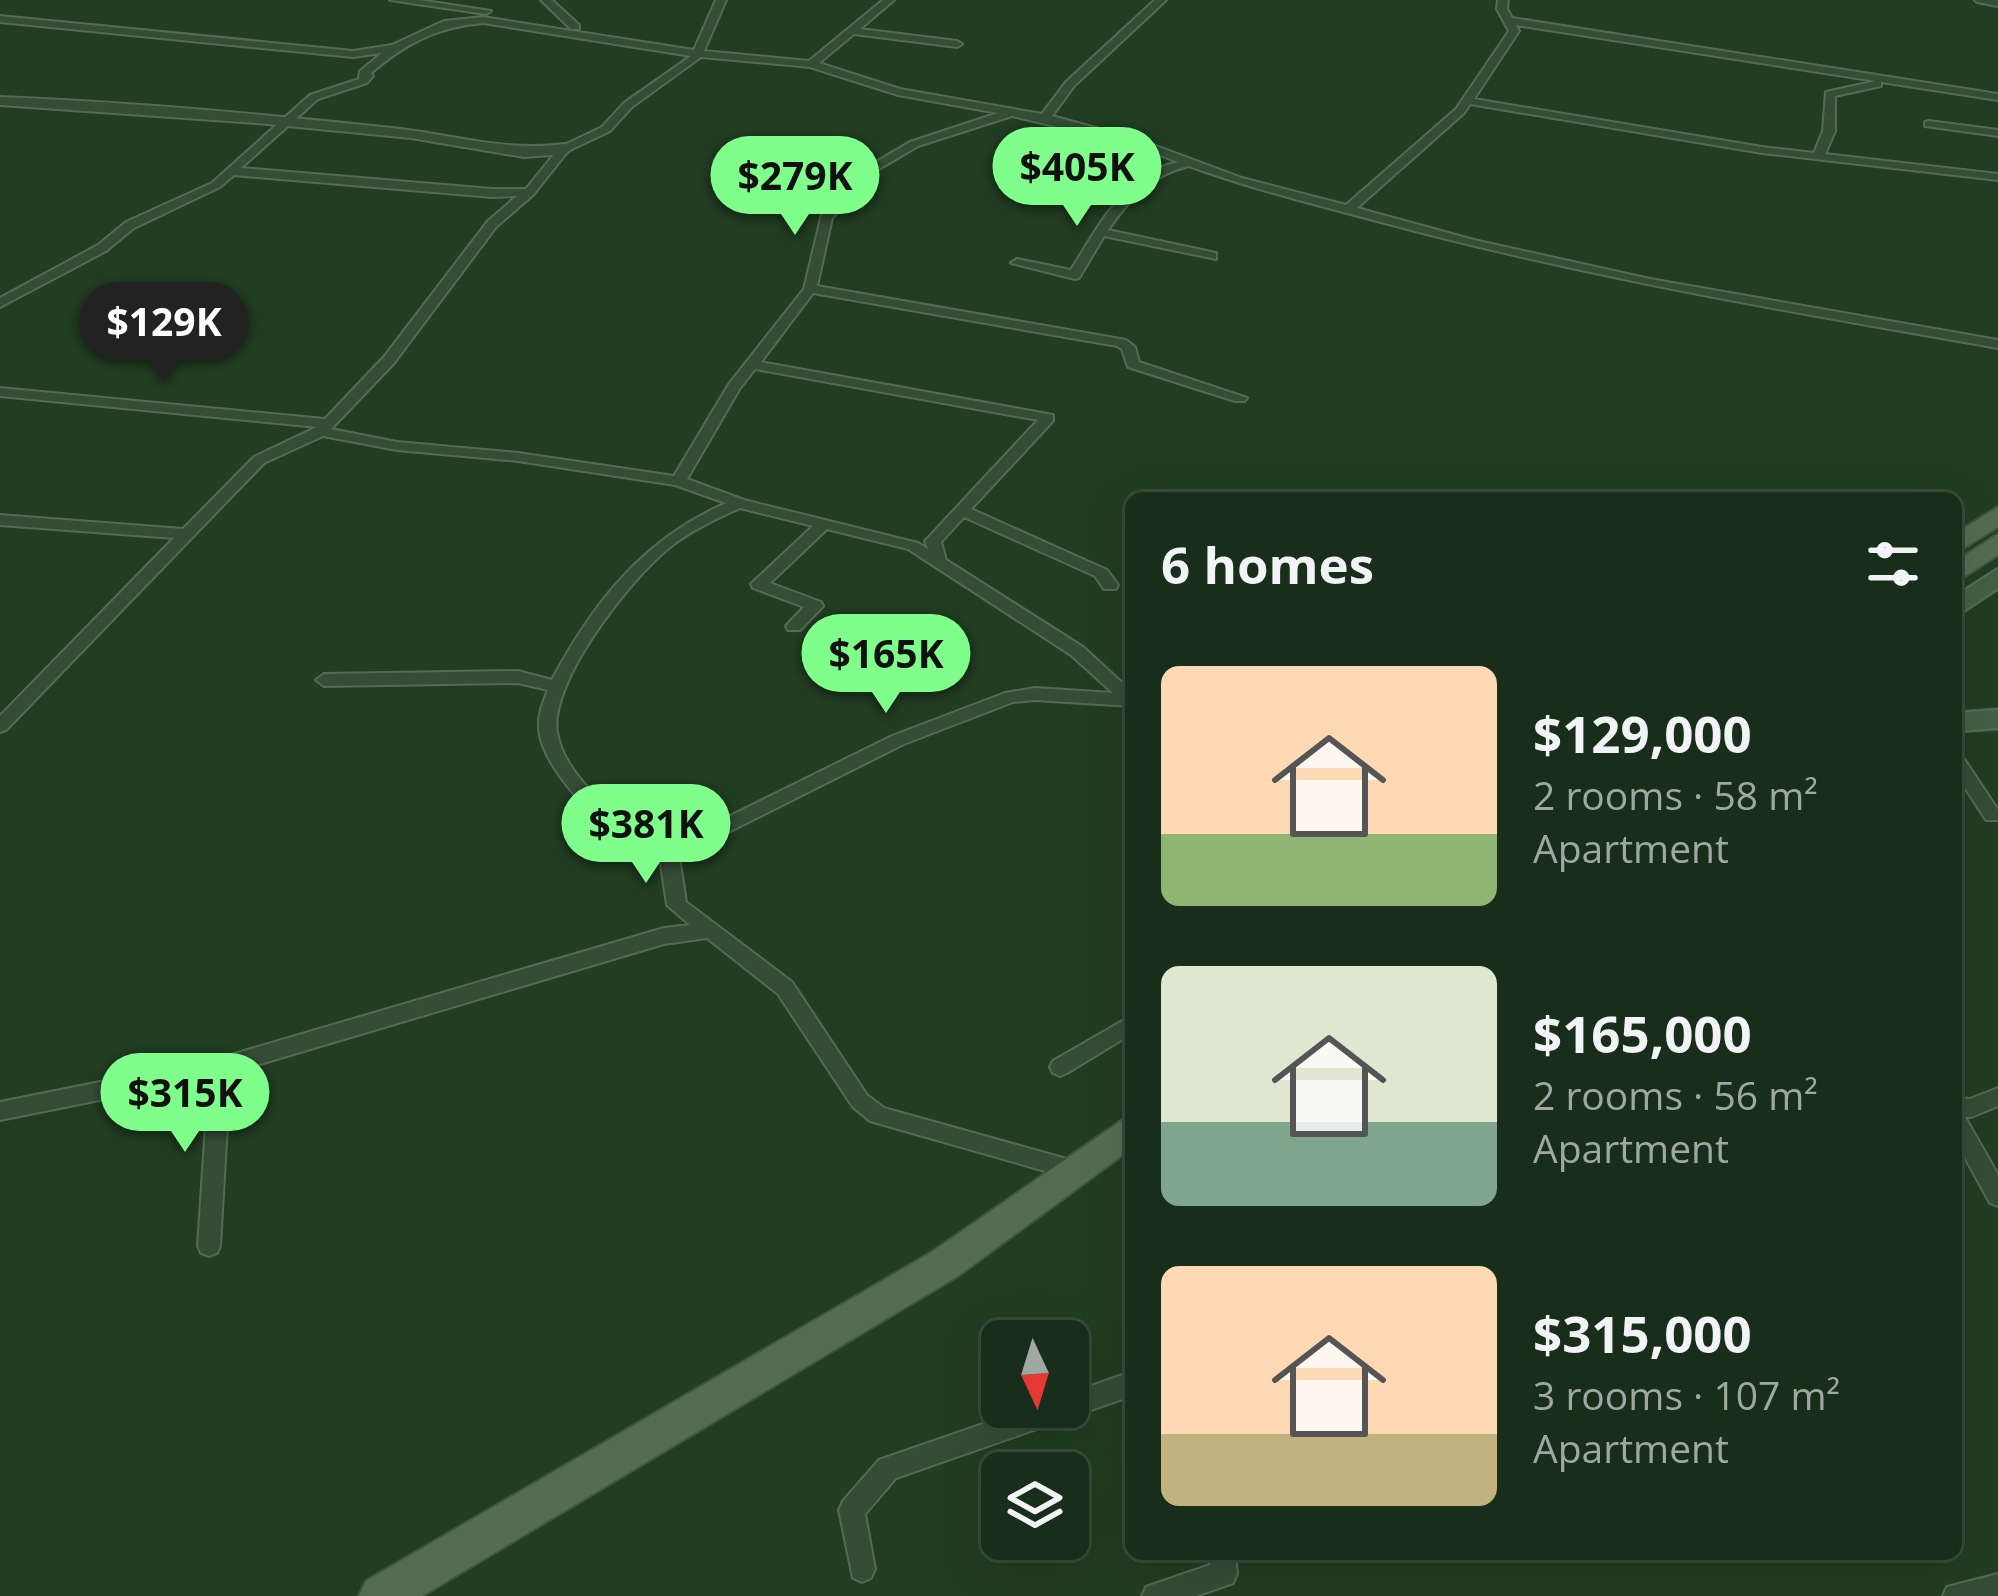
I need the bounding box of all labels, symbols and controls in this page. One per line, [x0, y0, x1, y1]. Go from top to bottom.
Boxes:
pin: $405K [993, 127, 1161, 229]
pin: $279K [711, 136, 879, 238]
text: $405K [1019, 139, 1135, 192]
text: $279K [737, 148, 853, 201]
pin: $129K [80, 282, 248, 384]
text: $129K [106, 294, 222, 347]
text: 6 homes [1161, 529, 1374, 599]
icon: filters [1860, 531, 1926, 597]
pin: $165K [802, 614, 970, 716]
text: $165K [828, 626, 944, 679]
text: $129,000 [1533, 698, 1752, 768]
icon: home [1257, 714, 1401, 858]
text: 2 rooms · 58 m² [1533, 768, 1818, 821]
pin: $381K [562, 784, 730, 886]
text: $381K [588, 796, 704, 849]
text: Apartment [1533, 821, 1729, 874]
text: $165,000 [1533, 998, 1752, 1068]
icon: home [1257, 1014, 1401, 1158]
pin: $315K [101, 1053, 269, 1155]
text: $315K [127, 1065, 243, 1118]
text: 2 rooms · 56 m² [1533, 1068, 1818, 1121]
text: Apartment [1533, 1121, 1729, 1174]
text: $315,000 [1533, 1298, 1752, 1368]
icon: home [1257, 1314, 1401, 1458]
north arrow [981, 1320, 1089, 1428]
map controls [981, 1320, 1089, 1560]
text: 3 rooms · 107 m² [1533, 1368, 1840, 1421]
text: Apartment [1533, 1421, 1729, 1474]
button: layers [981, 1452, 1089, 1560]

